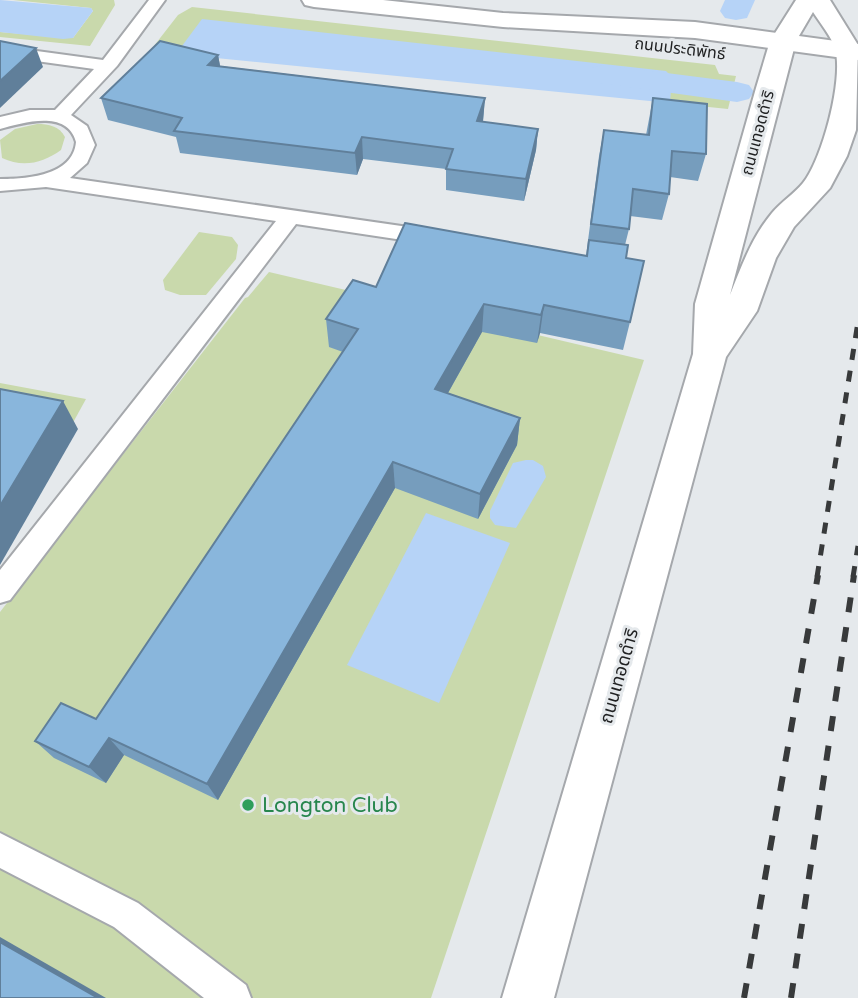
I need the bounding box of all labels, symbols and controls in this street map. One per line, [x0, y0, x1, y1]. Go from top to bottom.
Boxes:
street label: ถนนประดิพัทธ์ [633, 33, 727, 65]
street label: ถนนเทอดดำริ [737, 88, 779, 178]
street label: ถนนเทอดดำริ [595, 626, 643, 726]
place label: Longton Club [262, 793, 398, 818]
marker: Longton Club [240, 797, 256, 813]

